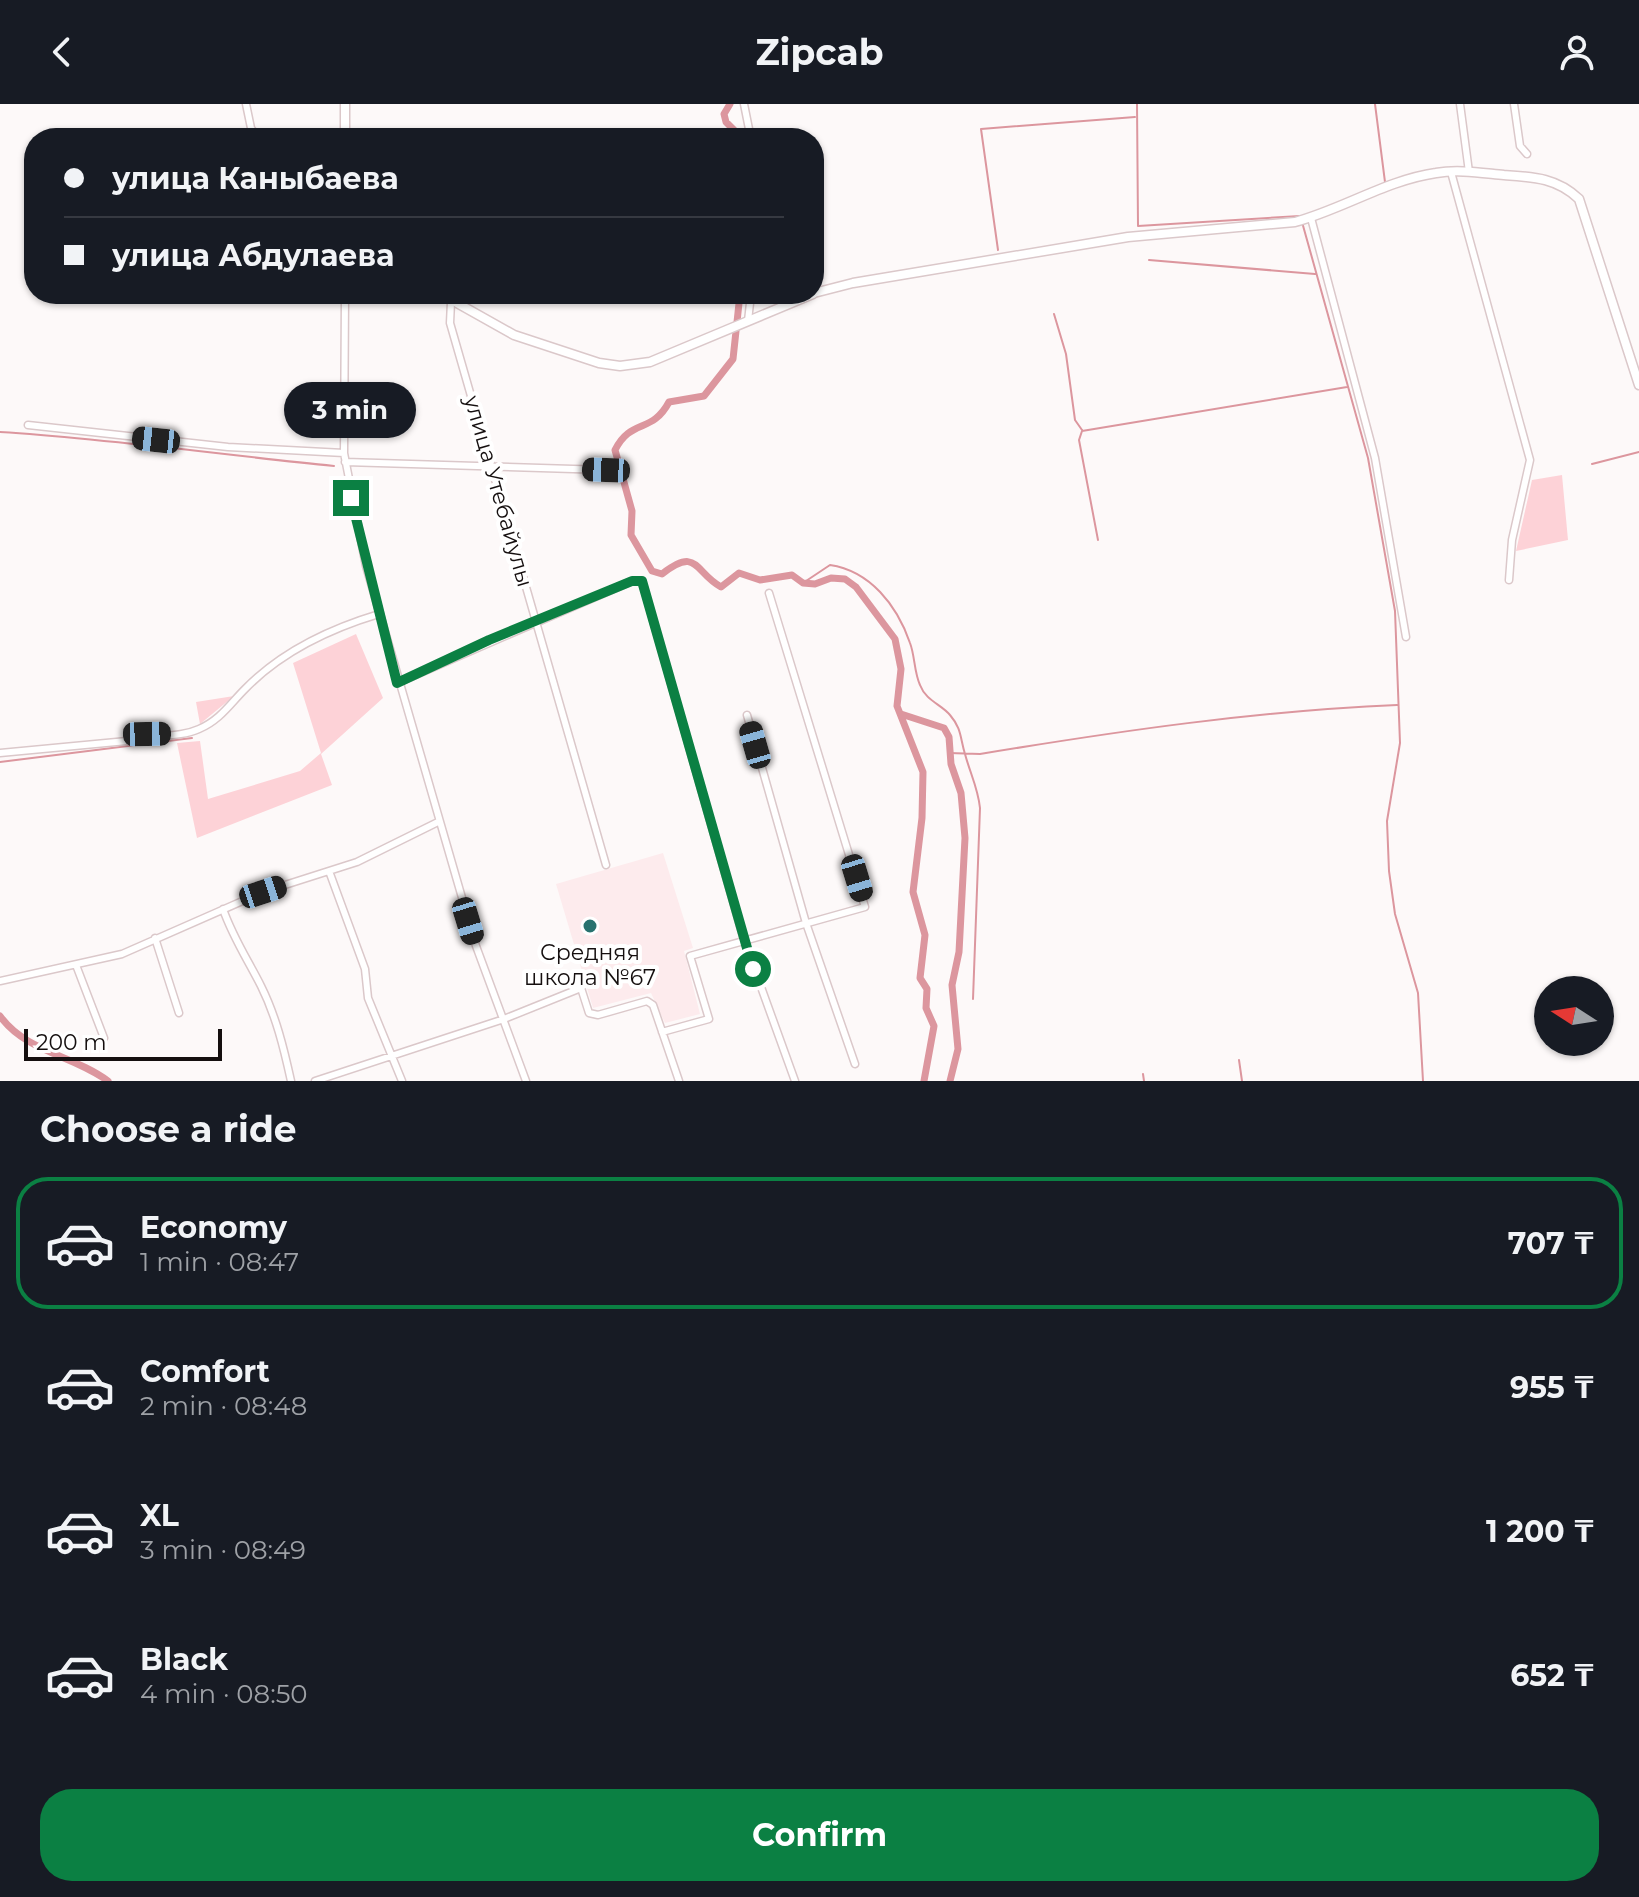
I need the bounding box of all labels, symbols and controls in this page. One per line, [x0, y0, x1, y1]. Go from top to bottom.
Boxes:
icon: back [40, 30, 84, 74]
text: Zipcab [755, 30, 884, 74]
icon: person [1555, 30, 1599, 74]
text: улица Каныбаева [112, 160, 399, 197]
text: улица Абдулаева [112, 237, 394, 274]
callout: 3 min [285, 382, 417, 438]
street label: улица Утебайулы [458, 391, 539, 590]
text: 3 min [312, 394, 388, 426]
car [131, 426, 181, 454]
car [582, 457, 630, 483]
route end [333, 480, 369, 516]
car [737, 719, 773, 771]
car [123, 722, 171, 746]
car [839, 852, 875, 904]
car [236, 873, 290, 911]
car [450, 895, 486, 947]
marker: Средняя школа №67 [581, 917, 599, 935]
place label: Средняя школа №67 [524, 939, 656, 991]
route start [735, 951, 771, 987]
north arrow [1534, 976, 1614, 1056]
map controls [1534, 976, 1614, 1056]
scale bar [24, 1025, 222, 1061]
text: 200 m [36, 1029, 107, 1056]
text: Choose a ride [40, 1107, 297, 1151]
icon: car [44, 1207, 116, 1279]
text: Economy [140, 1209, 287, 1246]
text: 707 ₸ [1508, 1225, 1595, 1262]
text: 1 min · 08:47 [140, 1246, 299, 1278]
icon: car [44, 1351, 116, 1423]
text: Comfort [140, 1353, 270, 1390]
text: 955 ₸ [1510, 1369, 1595, 1406]
text: 2 min · 08:48 [140, 1390, 307, 1422]
icon: car [44, 1495, 116, 1567]
text: XL [140, 1497, 179, 1534]
text: 1 200 ₸ [1486, 1513, 1595, 1550]
text: 3 min · 08:49 [140, 1534, 306, 1566]
icon: car [44, 1639, 116, 1711]
text: Black [140, 1641, 228, 1678]
text: 652 ₸ [1510, 1657, 1595, 1694]
text: 4 min · 08:50 [140, 1678, 308, 1710]
button: Confirm [40, 1789, 1599, 1881]

